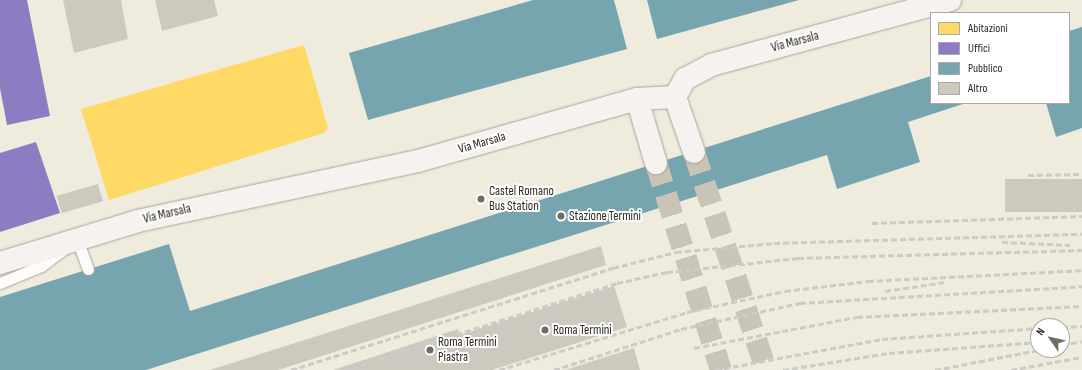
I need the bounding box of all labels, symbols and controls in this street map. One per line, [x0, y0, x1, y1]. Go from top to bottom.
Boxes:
legend [930, 12, 1070, 104]
text: Abitazioni [968, 21, 1008, 36]
street label: Via Marsala [769, 28, 821, 56]
text: Uffici [968, 41, 990, 56]
text: Pubblico [968, 61, 1003, 76]
text: Altro [968, 81, 987, 96]
street label: Via Marsala [456, 129, 508, 157]
place label: Castel Romano Bus Station [489, 184, 554, 215]
marker: Castel Romano Bus Station [476, 194, 486, 204]
street label: Via Marsala [142, 201, 192, 227]
place label: Stazione Termini [569, 208, 641, 224]
marker: Stazione Termini [556, 211, 566, 221]
north arrow [1030, 318, 1070, 358]
place label: Roma Termini [553, 322, 612, 338]
marker: Roma Termini [540, 325, 550, 335]
text: N [1033, 325, 1047, 338]
place label: Roma Termini Piastra [438, 335, 497, 366]
marker: Roma Termini Piastra [425, 345, 435, 355]

